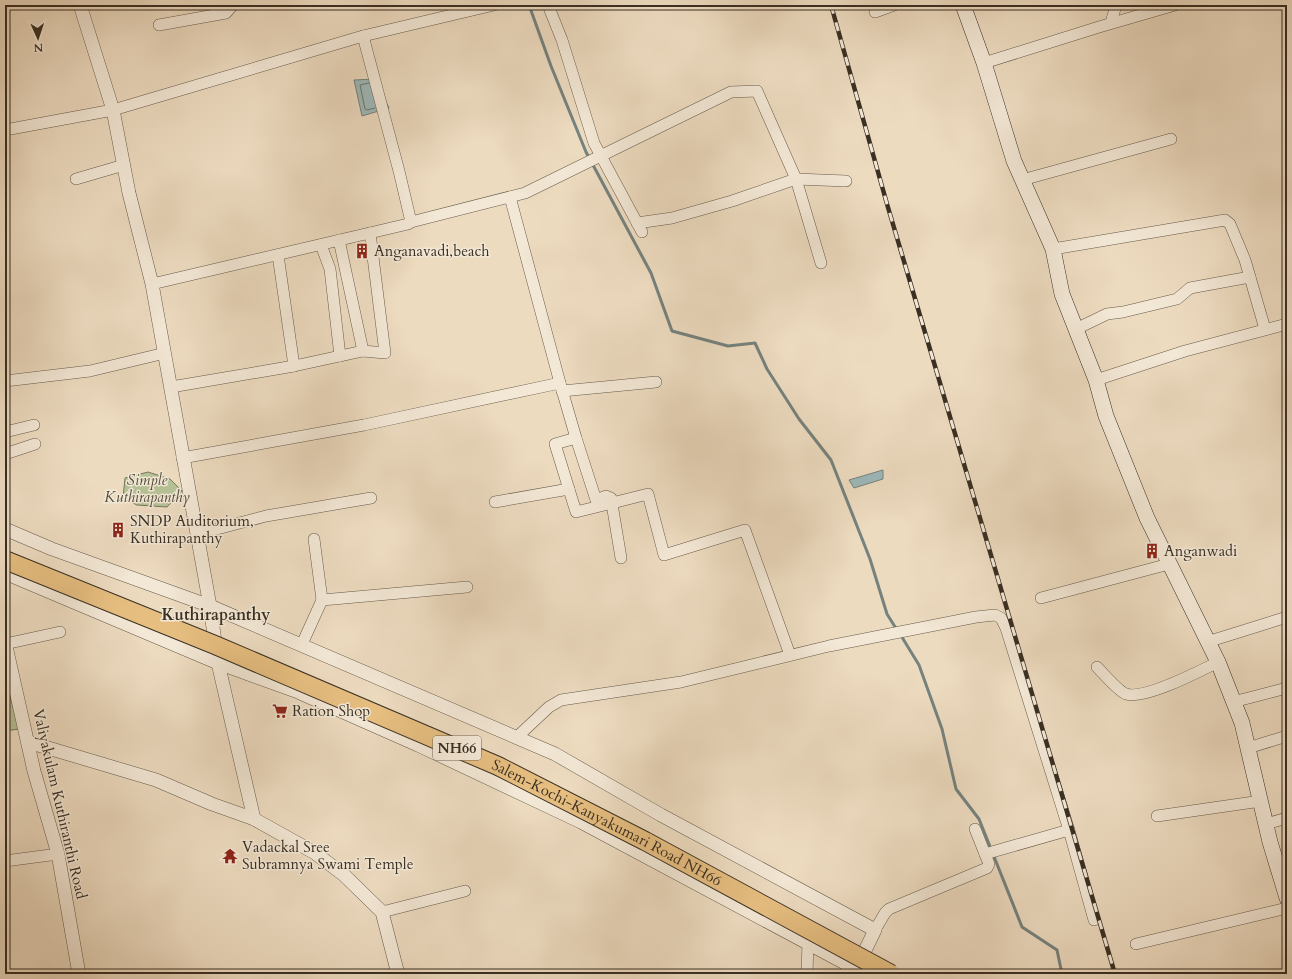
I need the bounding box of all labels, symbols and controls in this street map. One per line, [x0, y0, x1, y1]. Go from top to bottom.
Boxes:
north arrow [18, 18, 58, 58]
text: N [33, 40, 44, 55]
place label: Anganavadi,beach [374, 241, 490, 261]
building icon: Anganavadi,beach [353, 242, 371, 260]
park label: Simple Kuthirapanthy [104, 470, 190, 507]
place label: SNDP Auditorium, Kuthirapanthy [130, 511, 254, 548]
building icon: SNDP Auditorium, Kuthirapanthy [109, 521, 127, 539]
place label: Anganwadi [1164, 541, 1237, 561]
building icon: Anganwadi [1143, 542, 1161, 560]
district label: Kuthirapanthy [162, 604, 270, 626]
place label: Ration Shop [292, 701, 370, 721]
supermarket icon: Ration Shop [271, 702, 289, 720]
street label: Valiyakulam Kuthiranthi Road [28, 707, 92, 901]
road number: NH66 [433, 736, 481, 760]
street label: Salem-Kochi-Kanyakumari Road NH66 [489, 755, 726, 891]
place label: Vadackal Sree Subramnya Swami Temple [242, 837, 414, 874]
temple icon: Vadackal Sree Subramnya Swami Temple [221, 847, 239, 865]

